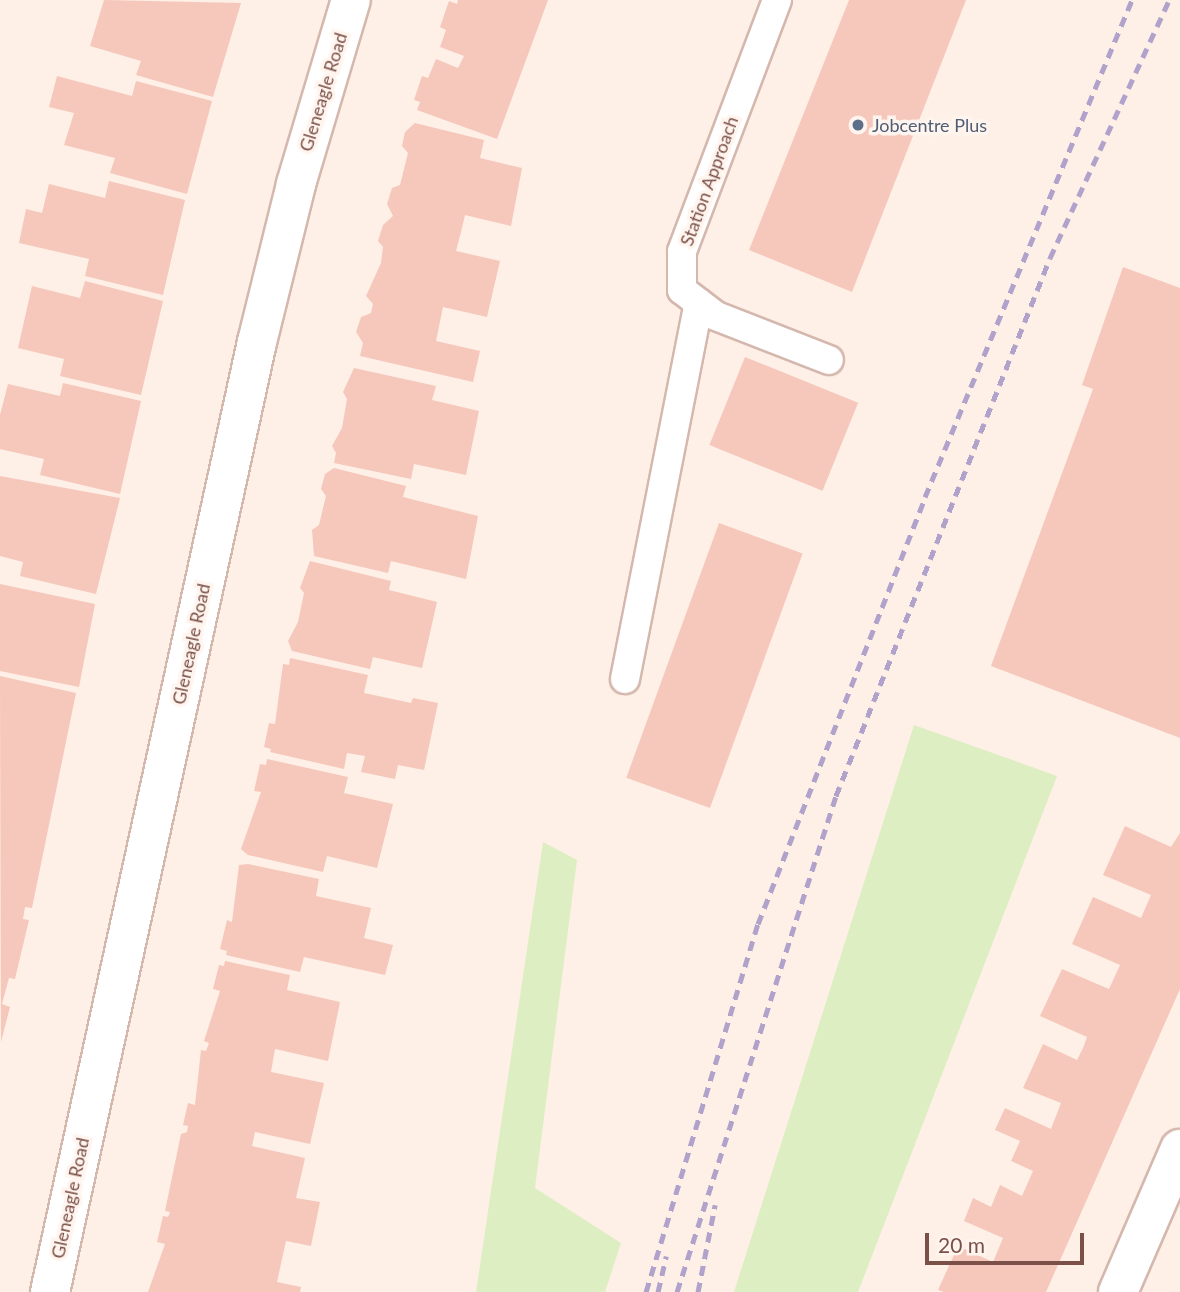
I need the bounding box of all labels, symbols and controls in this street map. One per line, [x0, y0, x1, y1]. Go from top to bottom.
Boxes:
street label: Gleneagle Road [295, 30, 351, 154]
street label: Station Approach [675, 113, 743, 249]
place label: Jobcentre Plus [872, 114, 987, 136]
marker: Jobcentre Plus [850, 117, 866, 133]
street label: Gleneagle Road [168, 582, 214, 706]
street label: Gleneagle Road [47, 1136, 93, 1260]
scale bar [928, 1218, 1087, 1262]
text: 20 m [938, 1232, 985, 1257]

